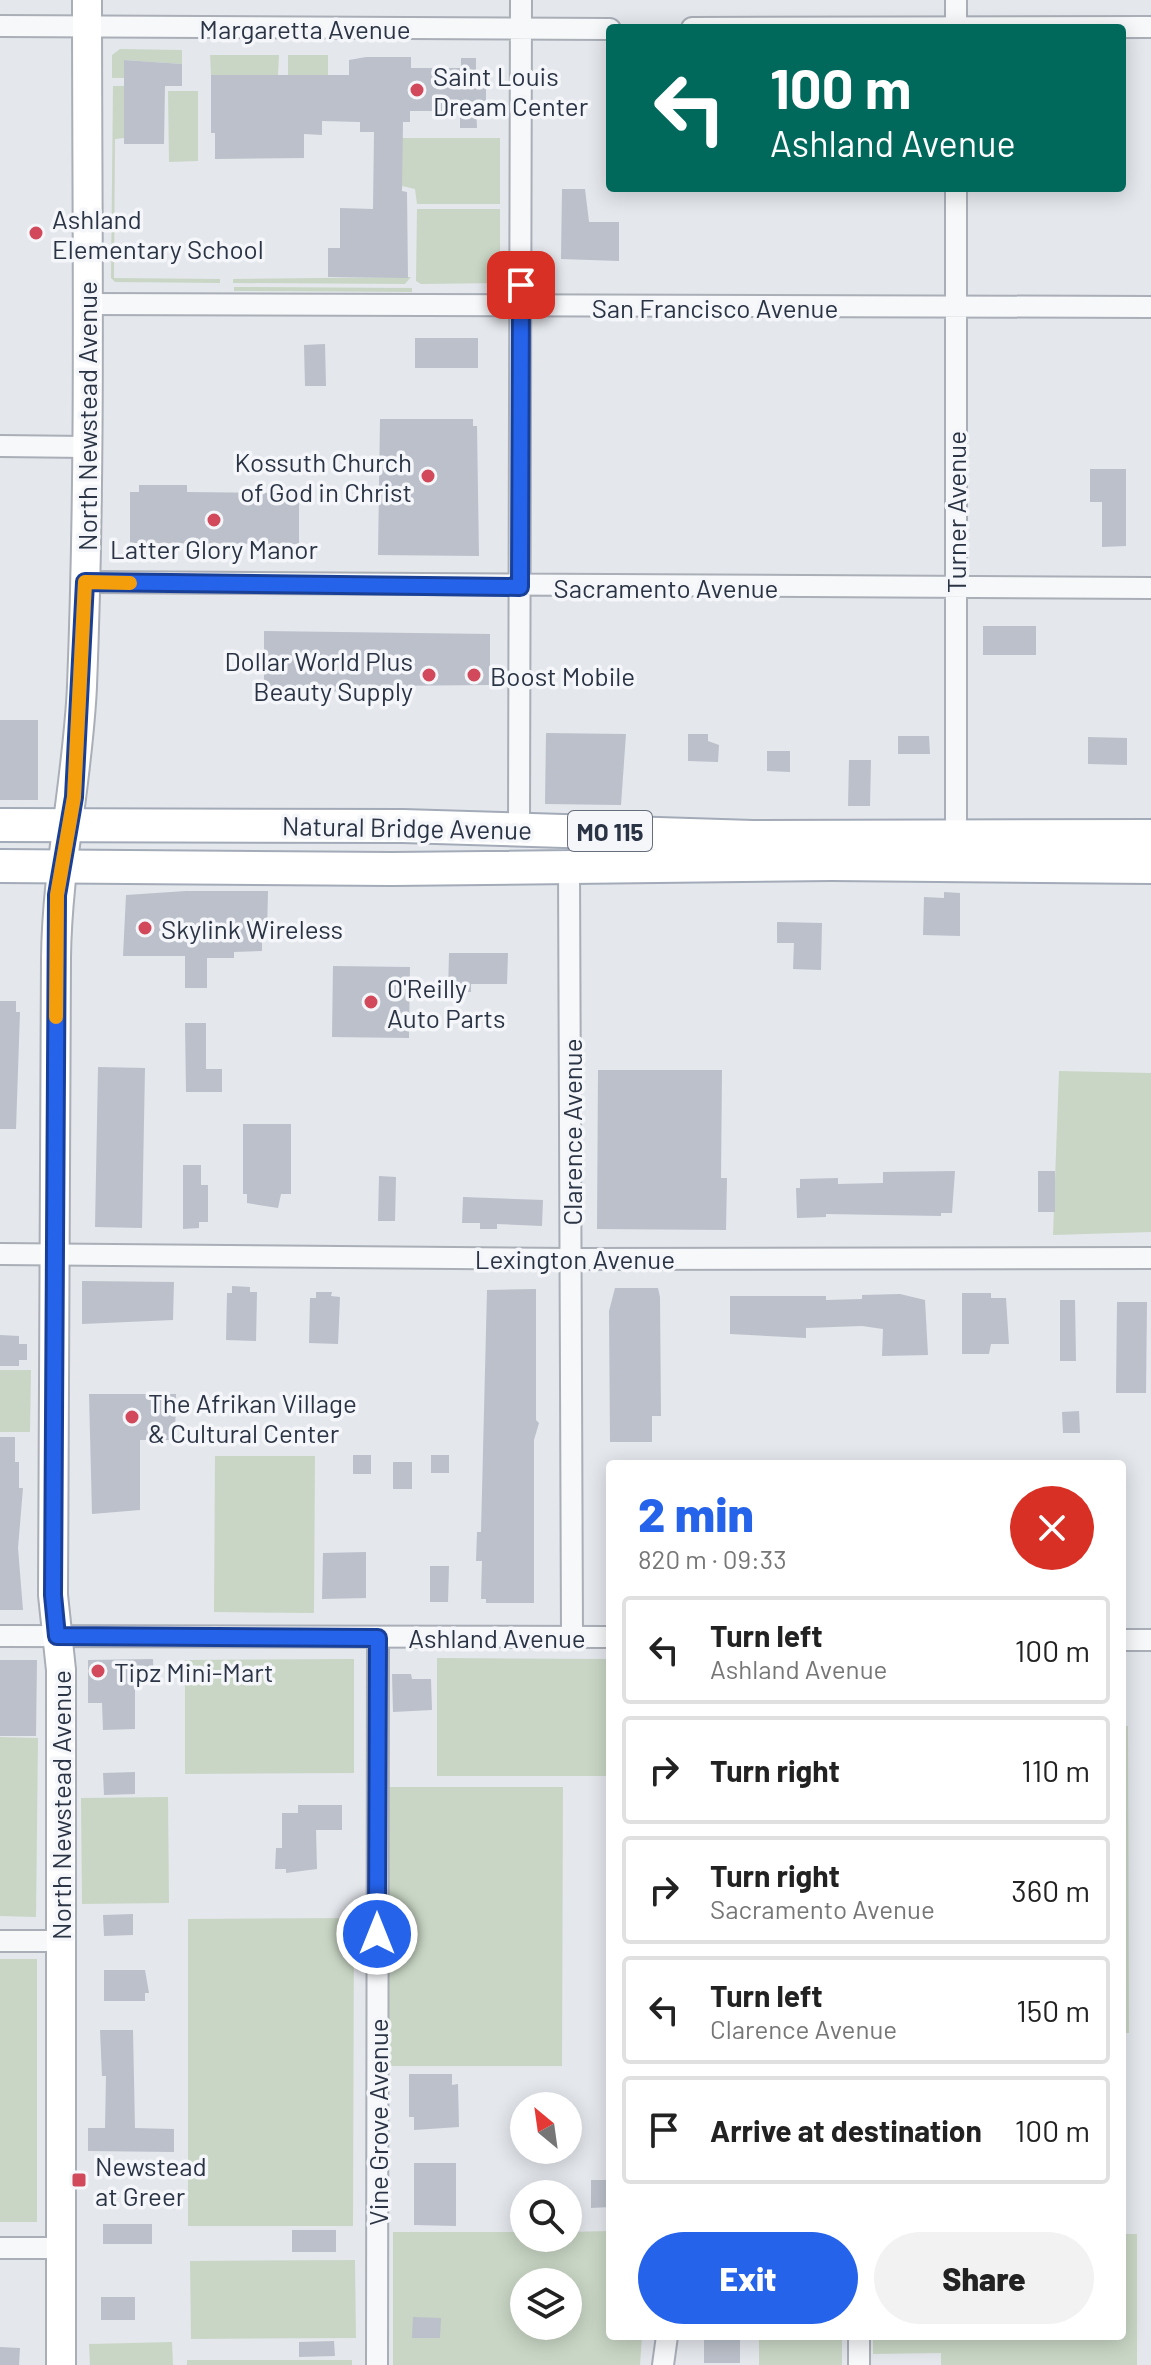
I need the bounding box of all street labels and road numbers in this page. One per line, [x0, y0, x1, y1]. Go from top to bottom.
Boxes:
street label: Margaretta Avenue [199, 13, 411, 44]
street label: North Newstead Avenue [71, 281, 102, 551]
street label: San Francisco Avenue [592, 292, 838, 323]
street label: Turner Avenue [940, 431, 971, 593]
street label: Sacramento Avenue [554, 572, 778, 603]
street label: Natural Bridge Avenue [282, 809, 532, 845]
road number: MO 115 [568, 811, 652, 851]
street label: Clarence Avenue [556, 1038, 587, 1226]
street label: Lexington Avenue [475, 1243, 675, 1274]
street label: Ashland Avenue [408, 1622, 586, 1653]
street label: North Newstead Avenue [45, 1670, 76, 1940]
street label: Vine Grove Avenue [362, 2018, 393, 2226]

